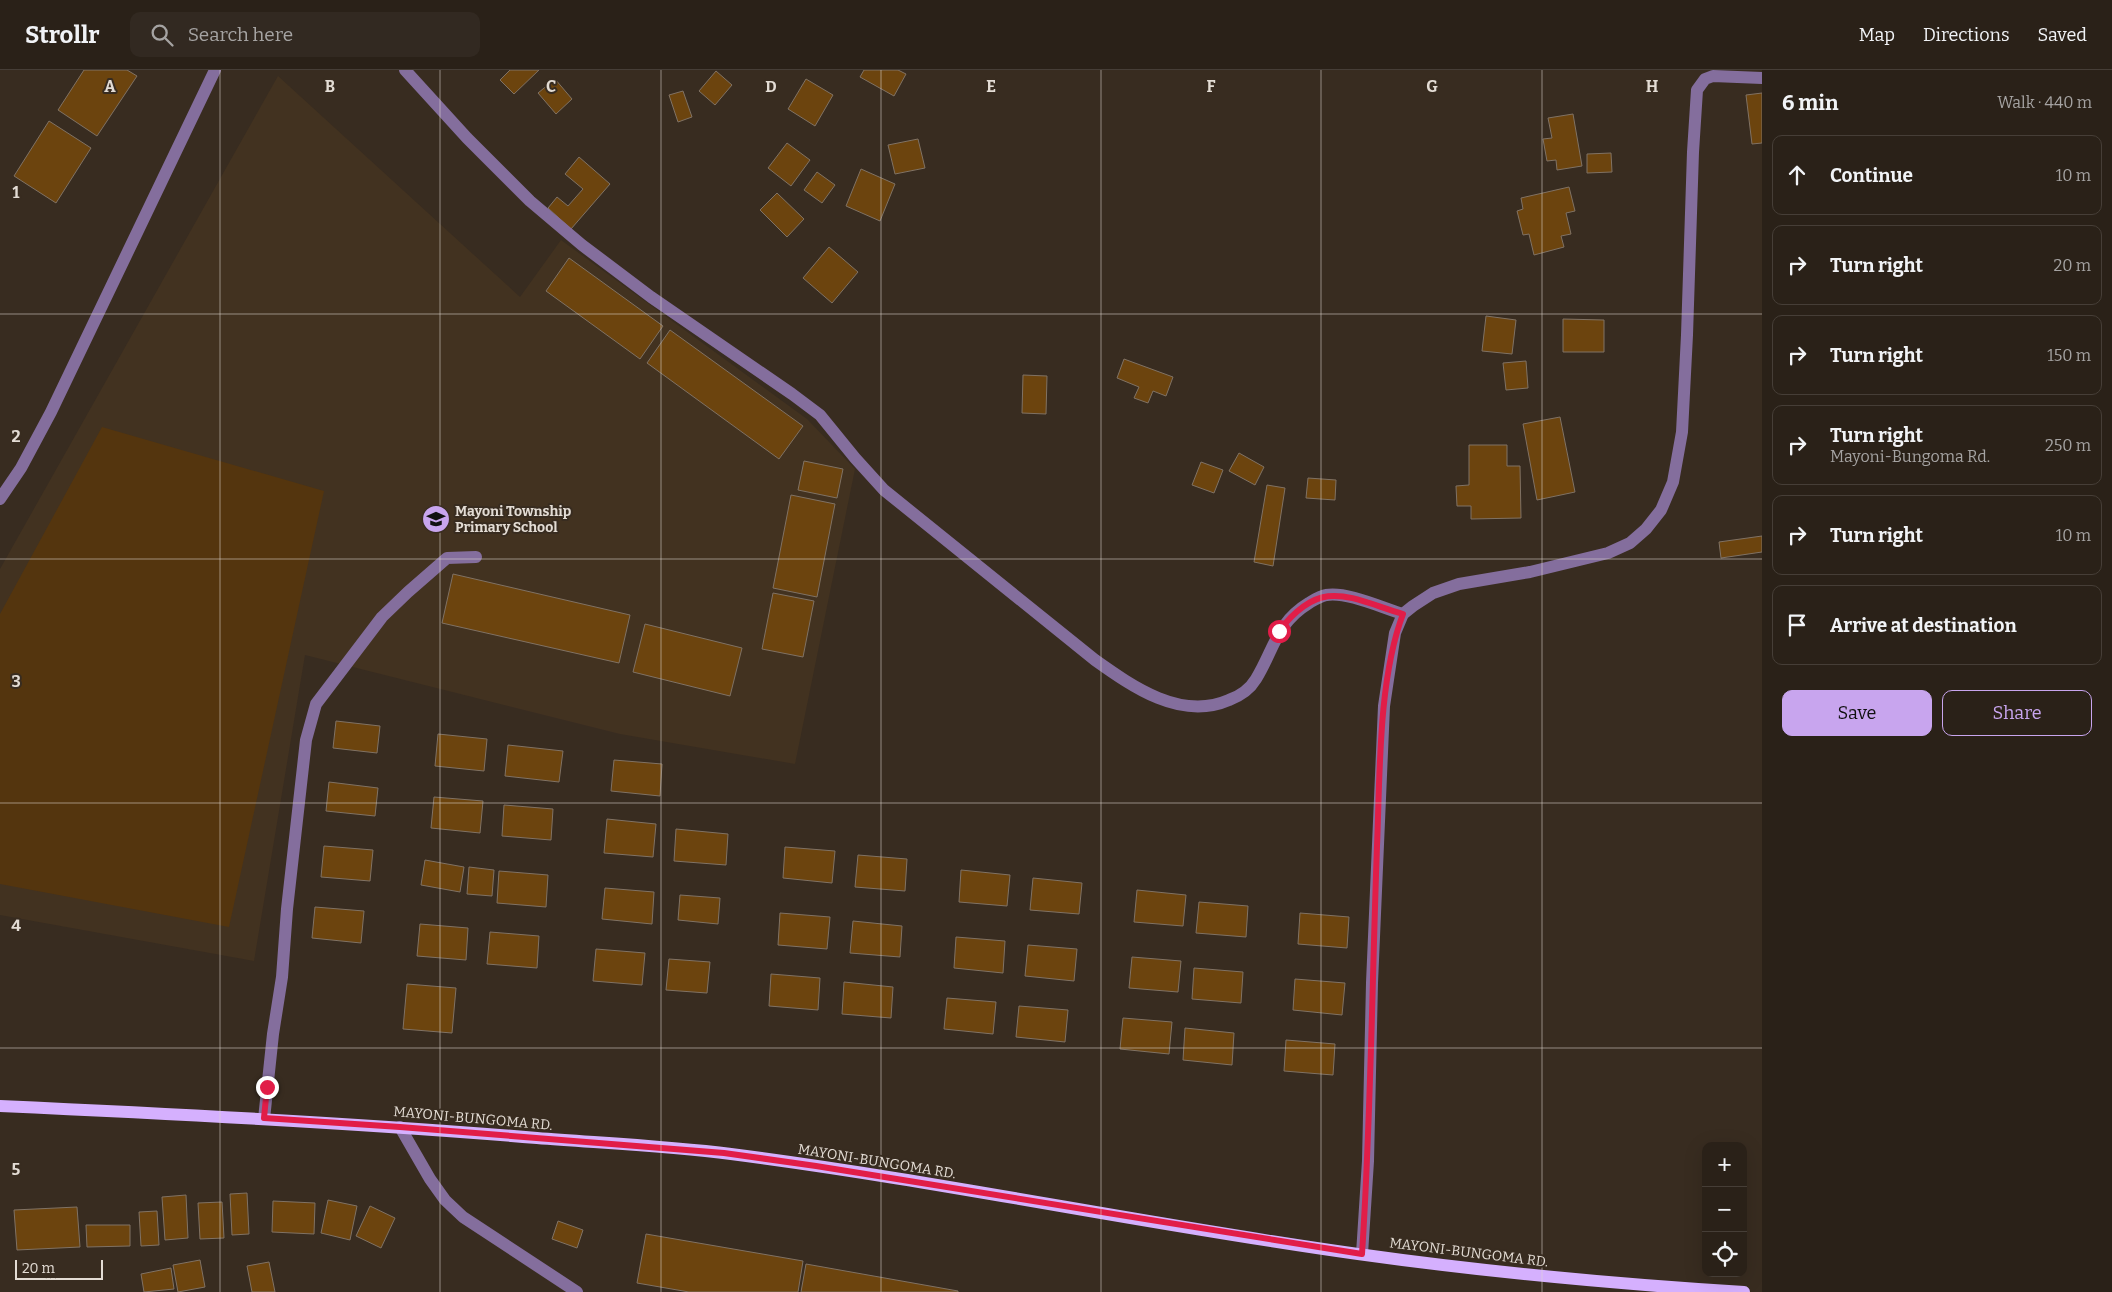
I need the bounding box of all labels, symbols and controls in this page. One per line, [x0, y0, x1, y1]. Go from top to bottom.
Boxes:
search box [130, 12, 480, 57]
text: Strollr [25, 21, 100, 49]
icon: search [148, 21, 176, 49]
text: Search here [188, 23, 293, 46]
text: Map [1859, 24, 1895, 46]
text: Directions [1923, 24, 2010, 46]
text: Saved [2038, 24, 2087, 46]
text: A [104, 77, 116, 96]
text: B [325, 77, 335, 96]
text: C [546, 77, 556, 96]
text: D [765, 77, 777, 96]
text: E [986, 77, 996, 96]
text: F [1207, 77, 1216, 96]
text: G [1426, 77, 1438, 96]
text: H [1646, 77, 1659, 96]
text: 6 min [1782, 90, 1838, 116]
text: Walk · 440 m [1997, 93, 2092, 112]
icon: ahead [1783, 161, 1811, 189]
text: Continue [1830, 164, 1913, 187]
text: 10 m [2056, 166, 2091, 185]
text: 1 [13, 183, 20, 202]
icon: right [1783, 251, 1811, 279]
text: Turn right [1830, 254, 1923, 277]
text: 20 m [2054, 256, 2091, 275]
icon: right [1783, 341, 1811, 369]
text: Turn right [1830, 344, 1923, 367]
text: 150 m [2047, 346, 2091, 365]
text: Turn right [1830, 424, 1923, 447]
text: 2 [11, 427, 21, 446]
icon: right [1783, 431, 1811, 459]
text: 250 m [2045, 436, 2091, 455]
text: Mayoni-Bungoma Rd. [1830, 447, 1990, 466]
place label: Mayoni Township Primary School [455, 503, 572, 536]
school or university icon: Mayoni Township Primary School [421, 504, 451, 534]
icon: right [1783, 521, 1811, 549]
text: Turn right [1830, 524, 1923, 547]
text: 10 m [2056, 526, 2091, 545]
icon: arrive [1783, 611, 1811, 639]
text: Arrive at destination [1830, 614, 2017, 637]
route start [1268, 620, 1291, 643]
text: 3 [11, 672, 21, 691]
button: Save [1782, 690, 1932, 736]
button: Share [1942, 690, 2092, 736]
text: 4 [11, 916, 21, 935]
route end [256, 1076, 279, 1099]
street label: MAYONI-BUNGOMA RD. [393, 1103, 553, 1134]
street label: MAYONI-BUNGOMA RD. [797, 1141, 957, 1182]
map controls [1702, 1142, 1747, 1277]
button: + [1702, 1142, 1747, 1187]
text: 5 [12, 1160, 21, 1179]
button: − [1702, 1187, 1747, 1232]
button: locate [1702, 1232, 1747, 1277]
street label: MAYONI-BUNGOMA RD. [1389, 1234, 1549, 1271]
scale bar [15, 1257, 102, 1280]
text: 20 m [22, 1260, 55, 1277]

